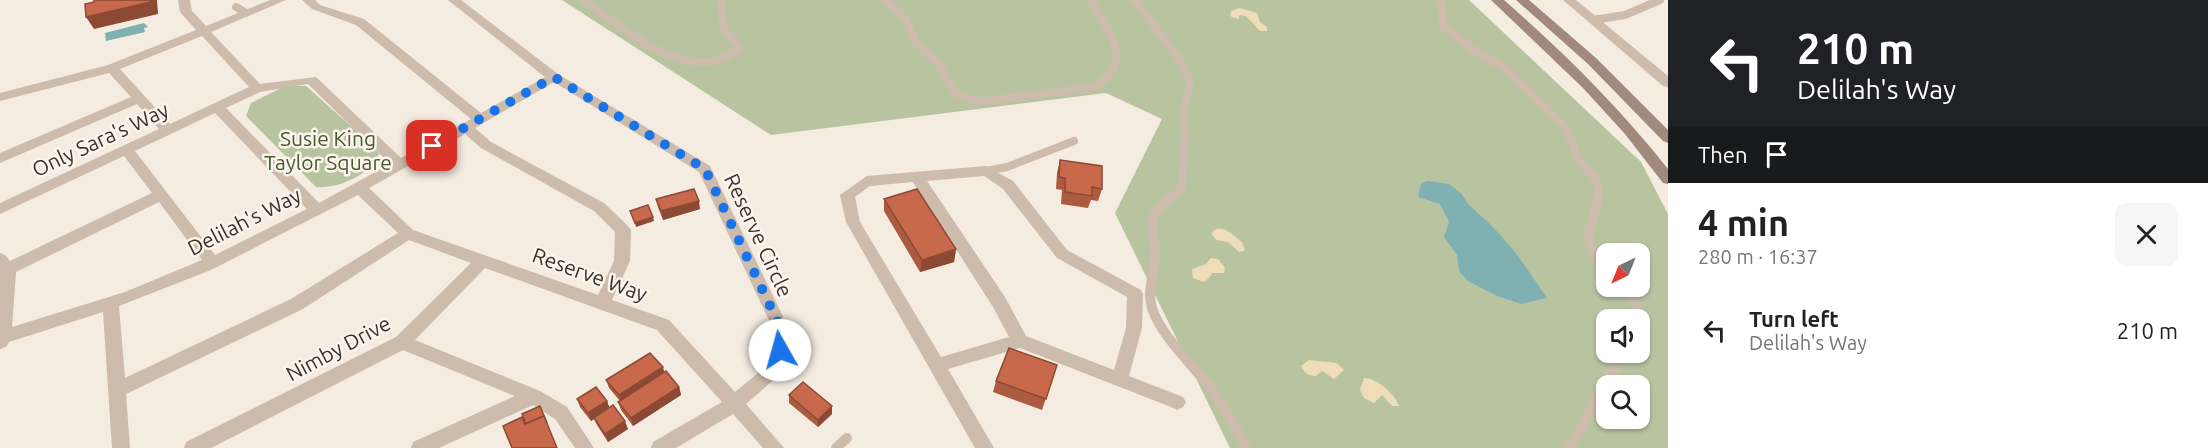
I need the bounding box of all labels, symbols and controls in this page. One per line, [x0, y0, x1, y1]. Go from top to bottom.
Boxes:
icon: left [1698, 24, 1776, 102]
text: 210 m [1797, 25, 1914, 72]
text: Delilah's Way [1797, 74, 1956, 104]
street label: Only Sara's Way [28, 97, 172, 181]
pin [406, 120, 457, 171]
park label: Susie King Taylor Square [264, 126, 392, 174]
icon: arrive [415, 129, 448, 162]
icon: arrive [1760, 138, 1793, 171]
text: Then [1698, 142, 1748, 167]
street label: Reserve Circle [720, 170, 798, 300]
street label: Delilah's Way [183, 182, 305, 260]
text: 4 min [1698, 202, 1789, 243]
button: close [2115, 203, 2178, 266]
street label: Reserve Way [529, 242, 651, 306]
north arrow [1596, 243, 1650, 297]
map controls [1596, 243, 1650, 429]
text: 280 m · 16:37 [1698, 245, 1818, 268]
text: Turn left [1749, 306, 1839, 331]
button: sound [1596, 309, 1650, 363]
street label: Nimby Drive [282, 310, 394, 386]
icon: left [1698, 314, 1731, 347]
position arrow [748, 318, 812, 382]
text: 210 m [2117, 318, 2178, 343]
text: Delilah's Way [1749, 331, 1867, 354]
button: search [1596, 375, 1650, 429]

